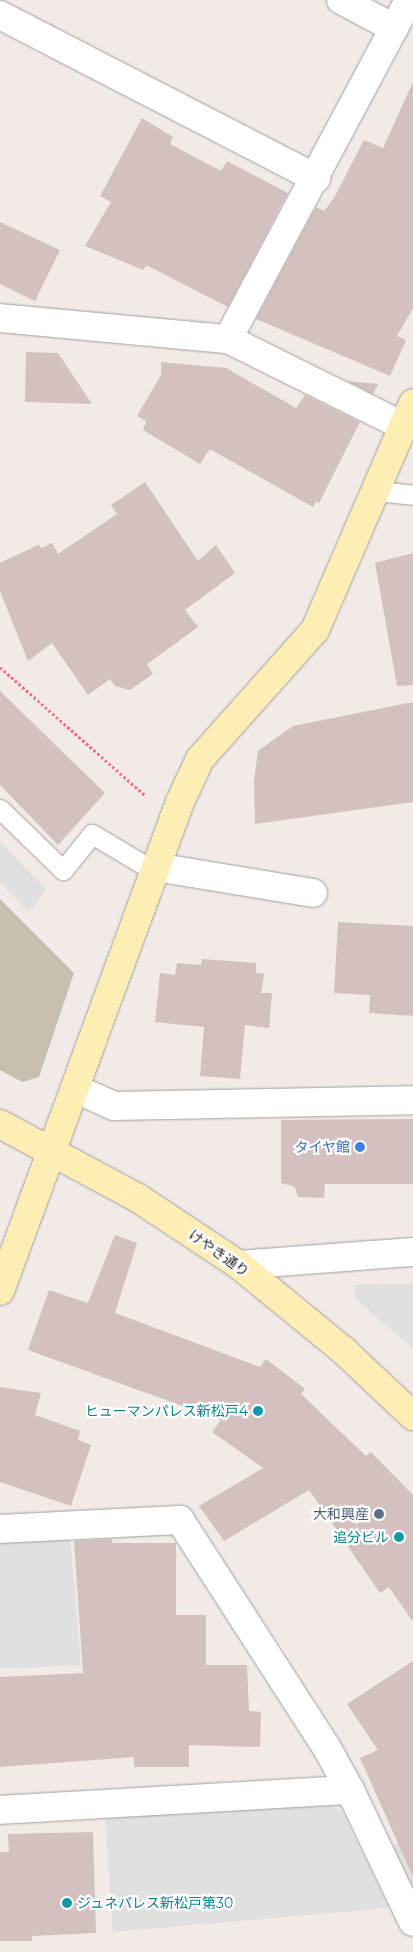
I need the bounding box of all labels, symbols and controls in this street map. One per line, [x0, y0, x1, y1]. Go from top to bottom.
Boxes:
place label: タイヤ館 [294, 1139, 350, 1155]
marker: タイヤ館 [354, 1141, 366, 1153]
street label: けやき通り [186, 1226, 252, 1280]
place label: ヒューマンパレス新松戸4 [85, 1403, 248, 1419]
marker: ヒューマンパレス新松戸4 [252, 1405, 264, 1417]
place label: 大和興産 [313, 1506, 369, 1522]
marker: 大和興産 [373, 1508, 385, 1520]
place label: 追分ビル [333, 1529, 389, 1545]
marker: 追分ビル [393, 1531, 405, 1543]
place label: ジュネパレス新松戸第30 [77, 1895, 234, 1911]
marker: ジュネパレス新松戸第30 [61, 1897, 73, 1909]

